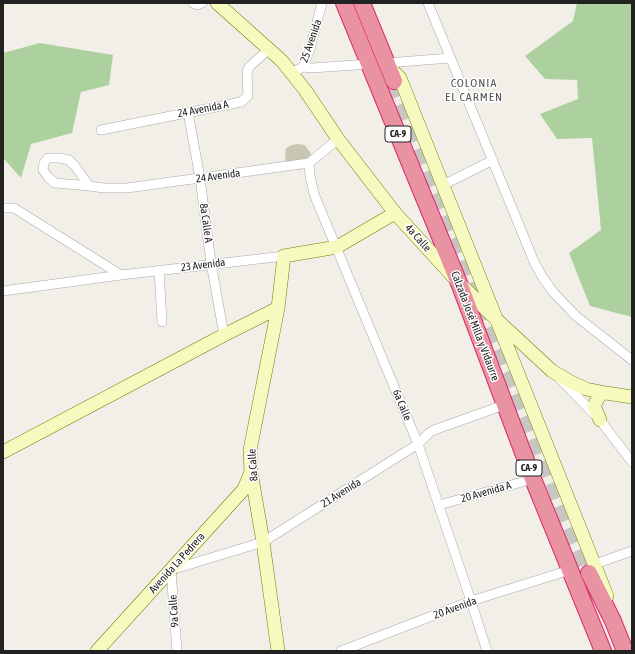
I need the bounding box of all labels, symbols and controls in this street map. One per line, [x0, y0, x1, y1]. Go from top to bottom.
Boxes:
street label: 25 Avenida [297, 18, 325, 64]
district label: COLONIA EL CARMEN [445, 76, 503, 104]
street label: 24 Avenida A [176, 98, 230, 120]
road number: CA-9 [385, 126, 411, 142]
street label: 24 Avenida [195, 166, 241, 186]
street label: 8a Calle A [197, 203, 215, 243]
street label: 4a Calle [402, 221, 434, 255]
street label: 23 Avenida [180, 256, 226, 274]
street label: Calzada José Milla y Vidaurre [448, 269, 502, 383]
street label: 6a Calle [390, 387, 414, 423]
street label: 8a Calle [245, 448, 261, 482]
road number: CA-9 [516, 460, 542, 476]
street label: 21 Avenida [318, 476, 364, 510]
street label: 20 Avenida A [459, 479, 513, 505]
street label: Avenida La Pedrera [146, 530, 208, 596]
street label: 9a Calle [166, 594, 182, 628]
street label: 20 Avenida [432, 594, 478, 622]

